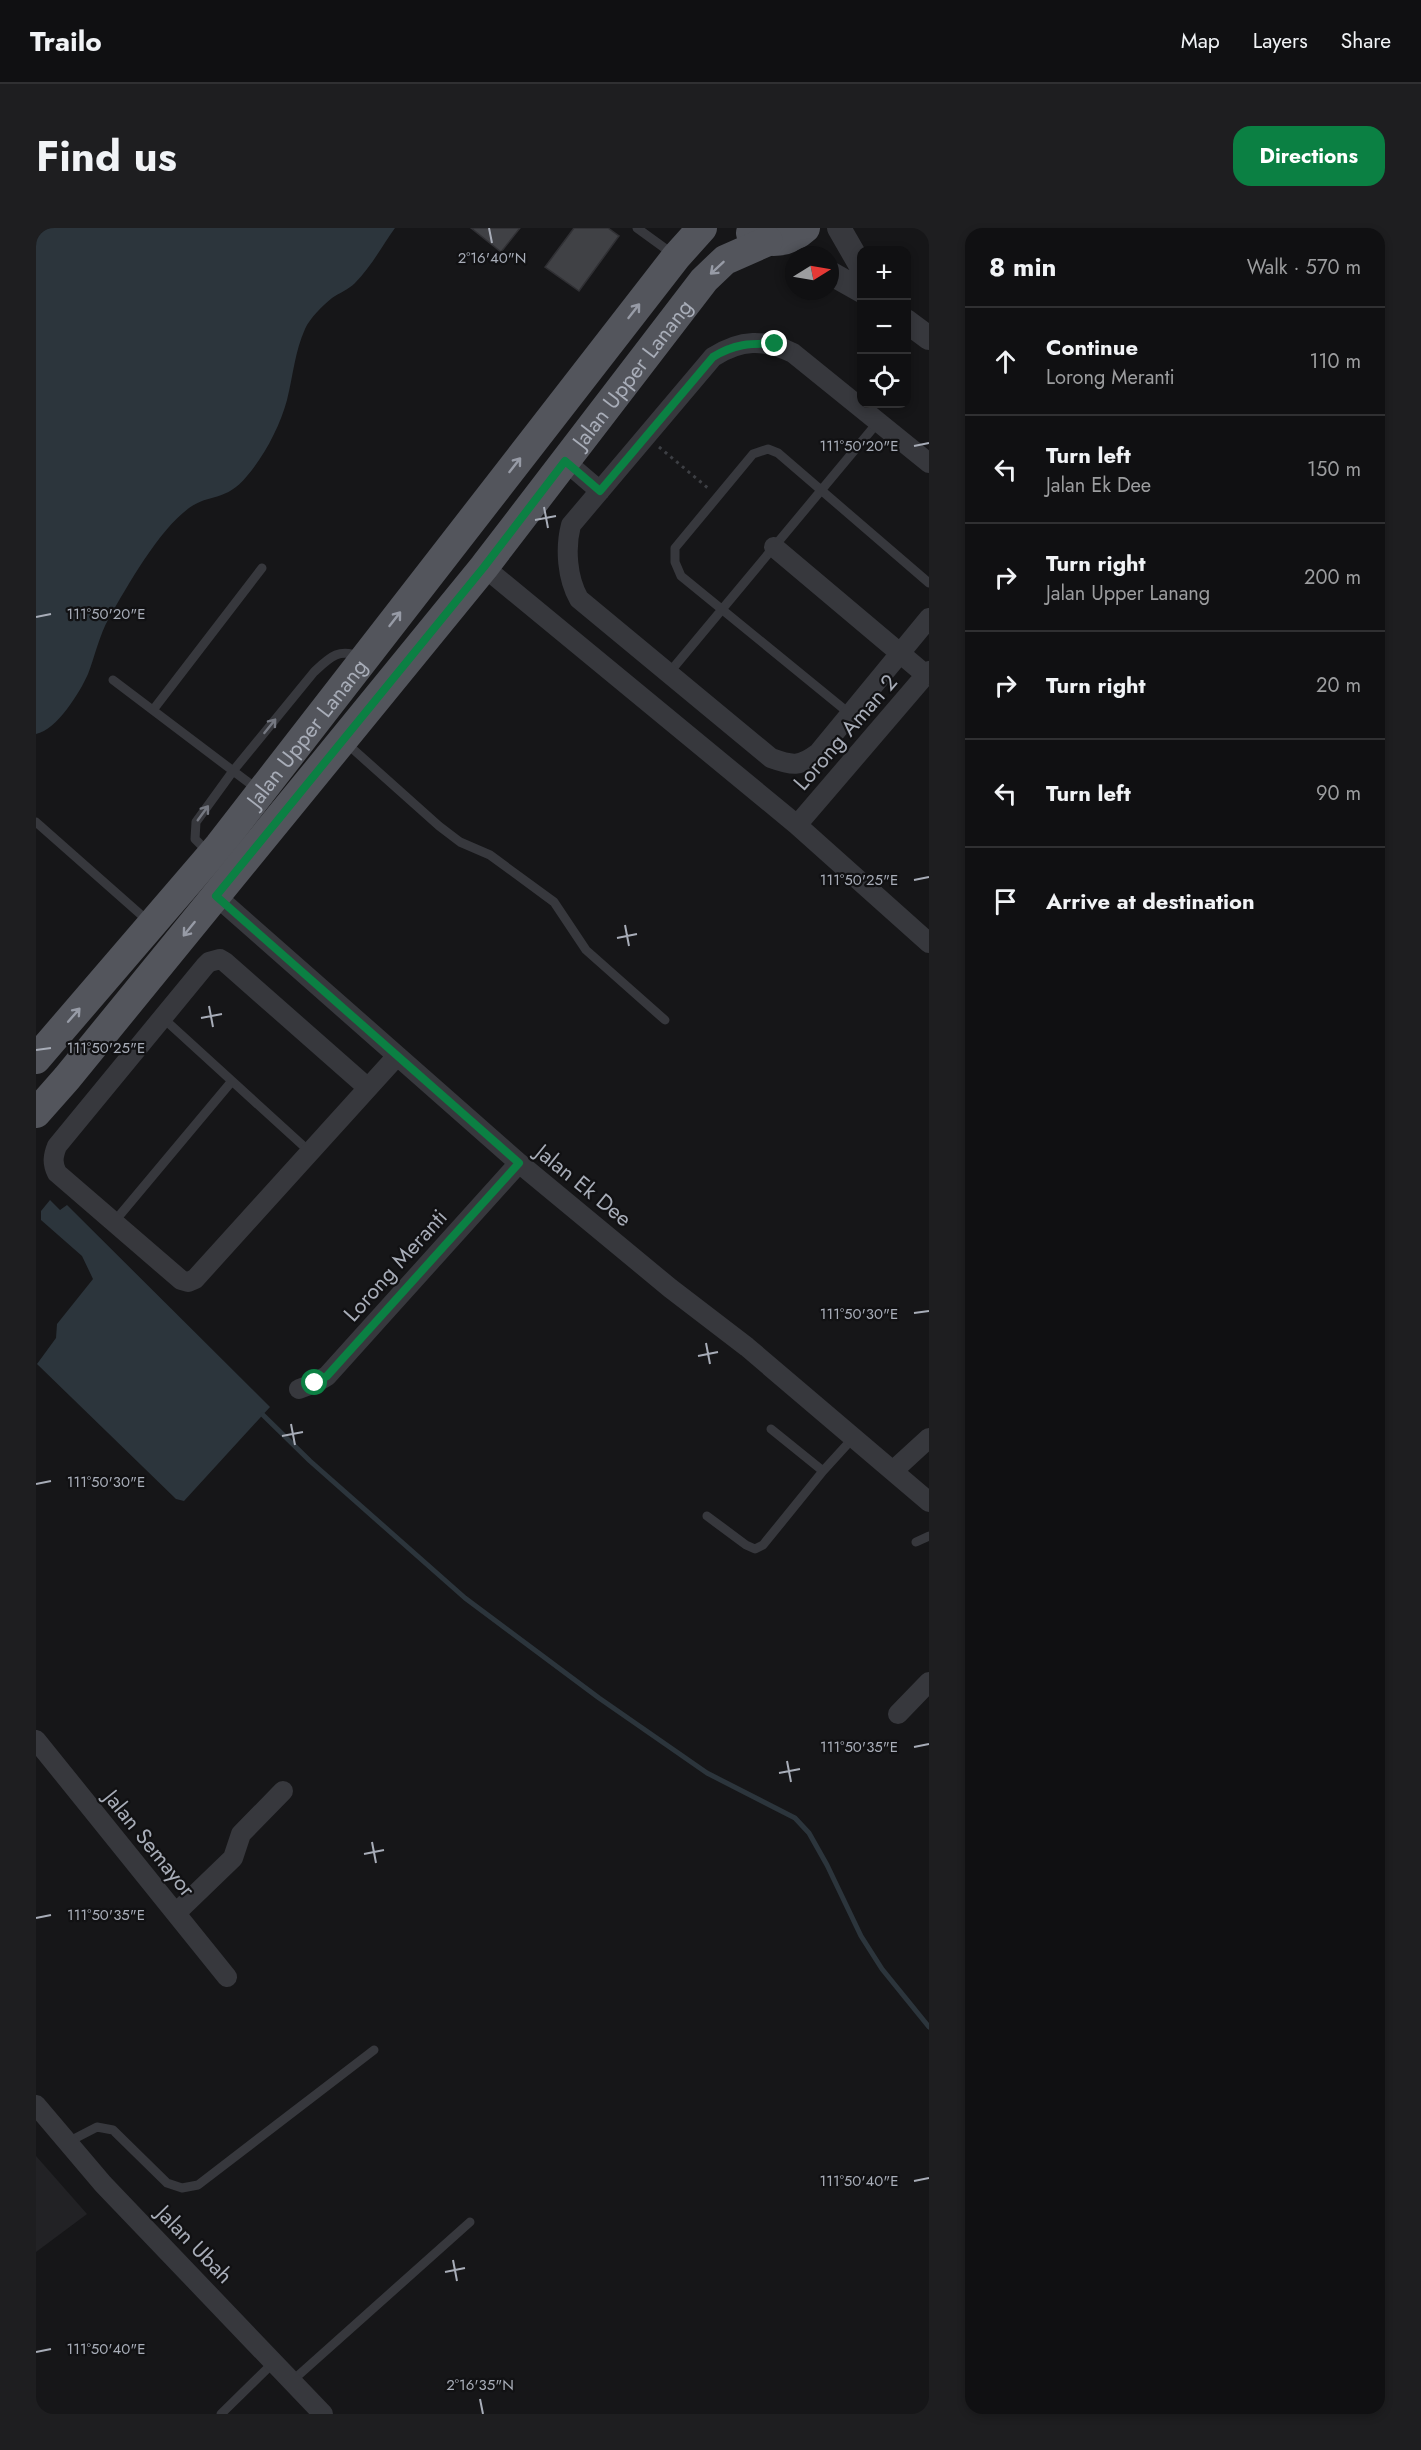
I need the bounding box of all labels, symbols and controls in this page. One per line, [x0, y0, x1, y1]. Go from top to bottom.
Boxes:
text: Trailo [30, 21, 102, 62]
text: Map [1181, 26, 1220, 56]
text: Layers [1253, 26, 1308, 56]
text: Share [1341, 26, 1391, 56]
text: Find us [36, 126, 177, 187]
button: Directions [1233, 126, 1385, 186]
north arrow [785, 246, 839, 300]
map controls [857, 246, 911, 408]
button: + [857, 246, 911, 300]
text: 2°16'40"N [458, 247, 526, 269]
text: 8 min [989, 248, 1057, 286]
text: Walk · 570 m [1247, 253, 1361, 282]
one-way arrow [709, 261, 724, 275]
street label: Jalan Upper Lanang [563, 292, 700, 457]
button: − [857, 300, 911, 354]
one-way arrow [628, 303, 641, 319]
route end [761, 330, 787, 356]
text: Continue [1046, 331, 1138, 363]
icon: ahead [989, 345, 1022, 378]
text: 110 m [1309, 347, 1361, 376]
button: locate [857, 354, 911, 408]
text: Lorong Meranti [1046, 363, 1175, 392]
text: 111°50'20"E [820, 435, 898, 457]
text: Turn left [1046, 439, 1131, 471]
icon: left [989, 453, 1022, 486]
text: 150 m [1307, 455, 1361, 484]
one-way arrow [508, 457, 521, 473]
text: Jalan Ek Dee [1046, 471, 1151, 500]
text: Turn right [1046, 547, 1146, 579]
icon: right [989, 561, 1022, 594]
text: 200 m [1304, 563, 1361, 592]
text: Jalan Upper Lanang [1046, 579, 1210, 608]
text: 111°50'20"E [67, 603, 145, 625]
one-way arrow [389, 612, 402, 628]
street label: Jalan Upper Lanang [237, 652, 375, 816]
street label: Lorong Aman 2 [785, 667, 905, 797]
icon: right [989, 669, 1022, 702]
text: Turn right [1046, 669, 1146, 701]
text: 20 m [1316, 671, 1361, 700]
one-way arrow [263, 719, 277, 734]
icon: left [989, 777, 1022, 810]
text: Turn left [1046, 777, 1131, 809]
text: 90 m [1316, 779, 1361, 808]
one-way arrow [196, 805, 209, 821]
text: 111°50'25"E [820, 869, 898, 891]
icon: arrive [989, 885, 1022, 918]
text: Arrive at destination [1046, 885, 1255, 917]
one-way arrow [182, 921, 196, 936]
one-way arrow [67, 1008, 81, 1023]
text: 111°50'25"E [67, 1037, 145, 1059]
street label: Jalan Ek Dee [527, 1134, 639, 1234]
street label: Lorong Meranti [336, 1202, 454, 1328]
text: 111°50'30"E [820, 1303, 898, 1325]
route start [301, 1369, 327, 1395]
text: 111°50'30"E [67, 1471, 145, 1493]
text: 111°50'35"E [820, 1736, 898, 1758]
street label: Jalan Semayor [95, 1780, 203, 1904]
text: 111°50'35"E [67, 1904, 145, 1926]
text: 111°50'40"E [819, 2170, 899, 2192]
street label: Jalan Ubah [147, 2195, 241, 2290]
text: 111°50'40"E [66, 2338, 146, 2360]
text: 2°16'35"N [446, 2374, 514, 2396]

